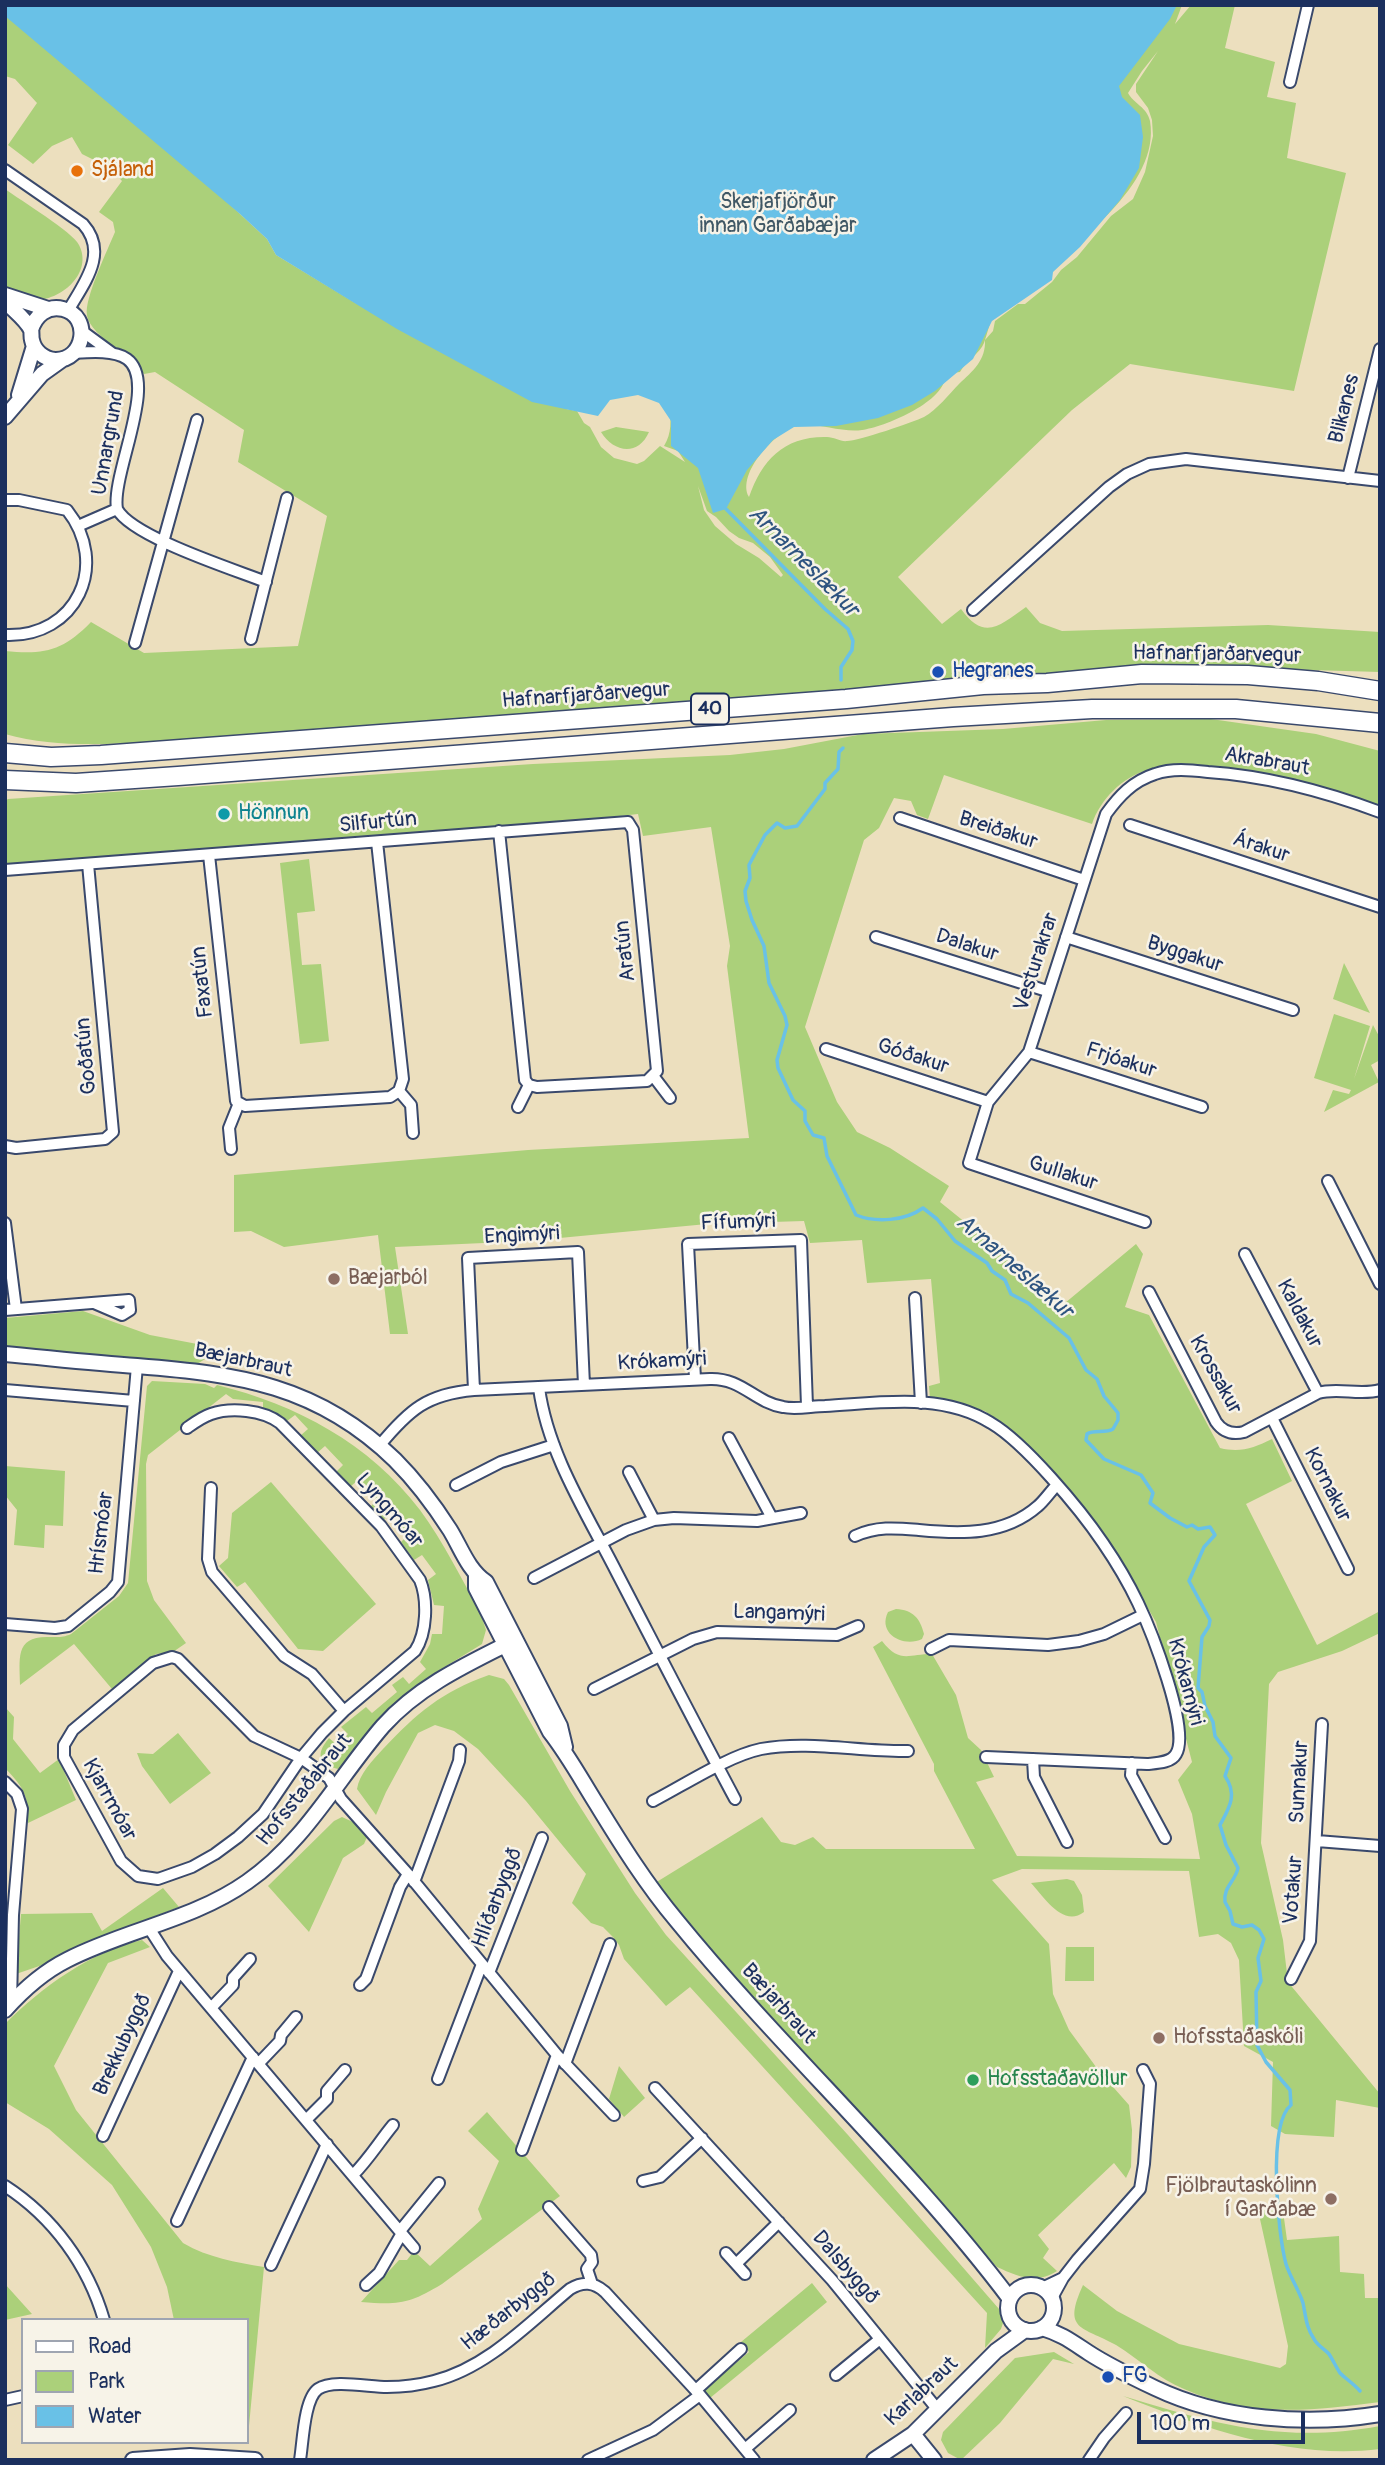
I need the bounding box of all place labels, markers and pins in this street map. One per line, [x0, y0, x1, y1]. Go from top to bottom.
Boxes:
place label: Sjáland [91, 158, 154, 184]
marker: Sjáland [69, 163, 85, 179]
place label: Hegranes [952, 659, 1034, 685]
marker: Hegranes [930, 664, 946, 680]
place label: Hönnun [238, 801, 309, 827]
marker: Hönnun [216, 806, 232, 822]
place label: Bæjarból [348, 1266, 428, 1292]
marker: Bæjarból [326, 1271, 342, 1287]
place label: Hofsstaðaskóli [1173, 2025, 1303, 2051]
marker: Hofsstaðaskóli [1151, 2030, 1167, 2046]
place label: Hofsstaðavöllur [987, 2067, 1128, 2093]
marker: Hofsstaðavöllur [965, 2072, 981, 2088]
place label: Fjölbrautaskólinn í Garðabæ [1165, 2174, 1317, 2224]
marker: Fjölbrautaskólinn í Garðabæ [1323, 2191, 1339, 2207]
place label: FG [1122, 2364, 1148, 2390]
marker: FG [1100, 2369, 1116, 2385]

